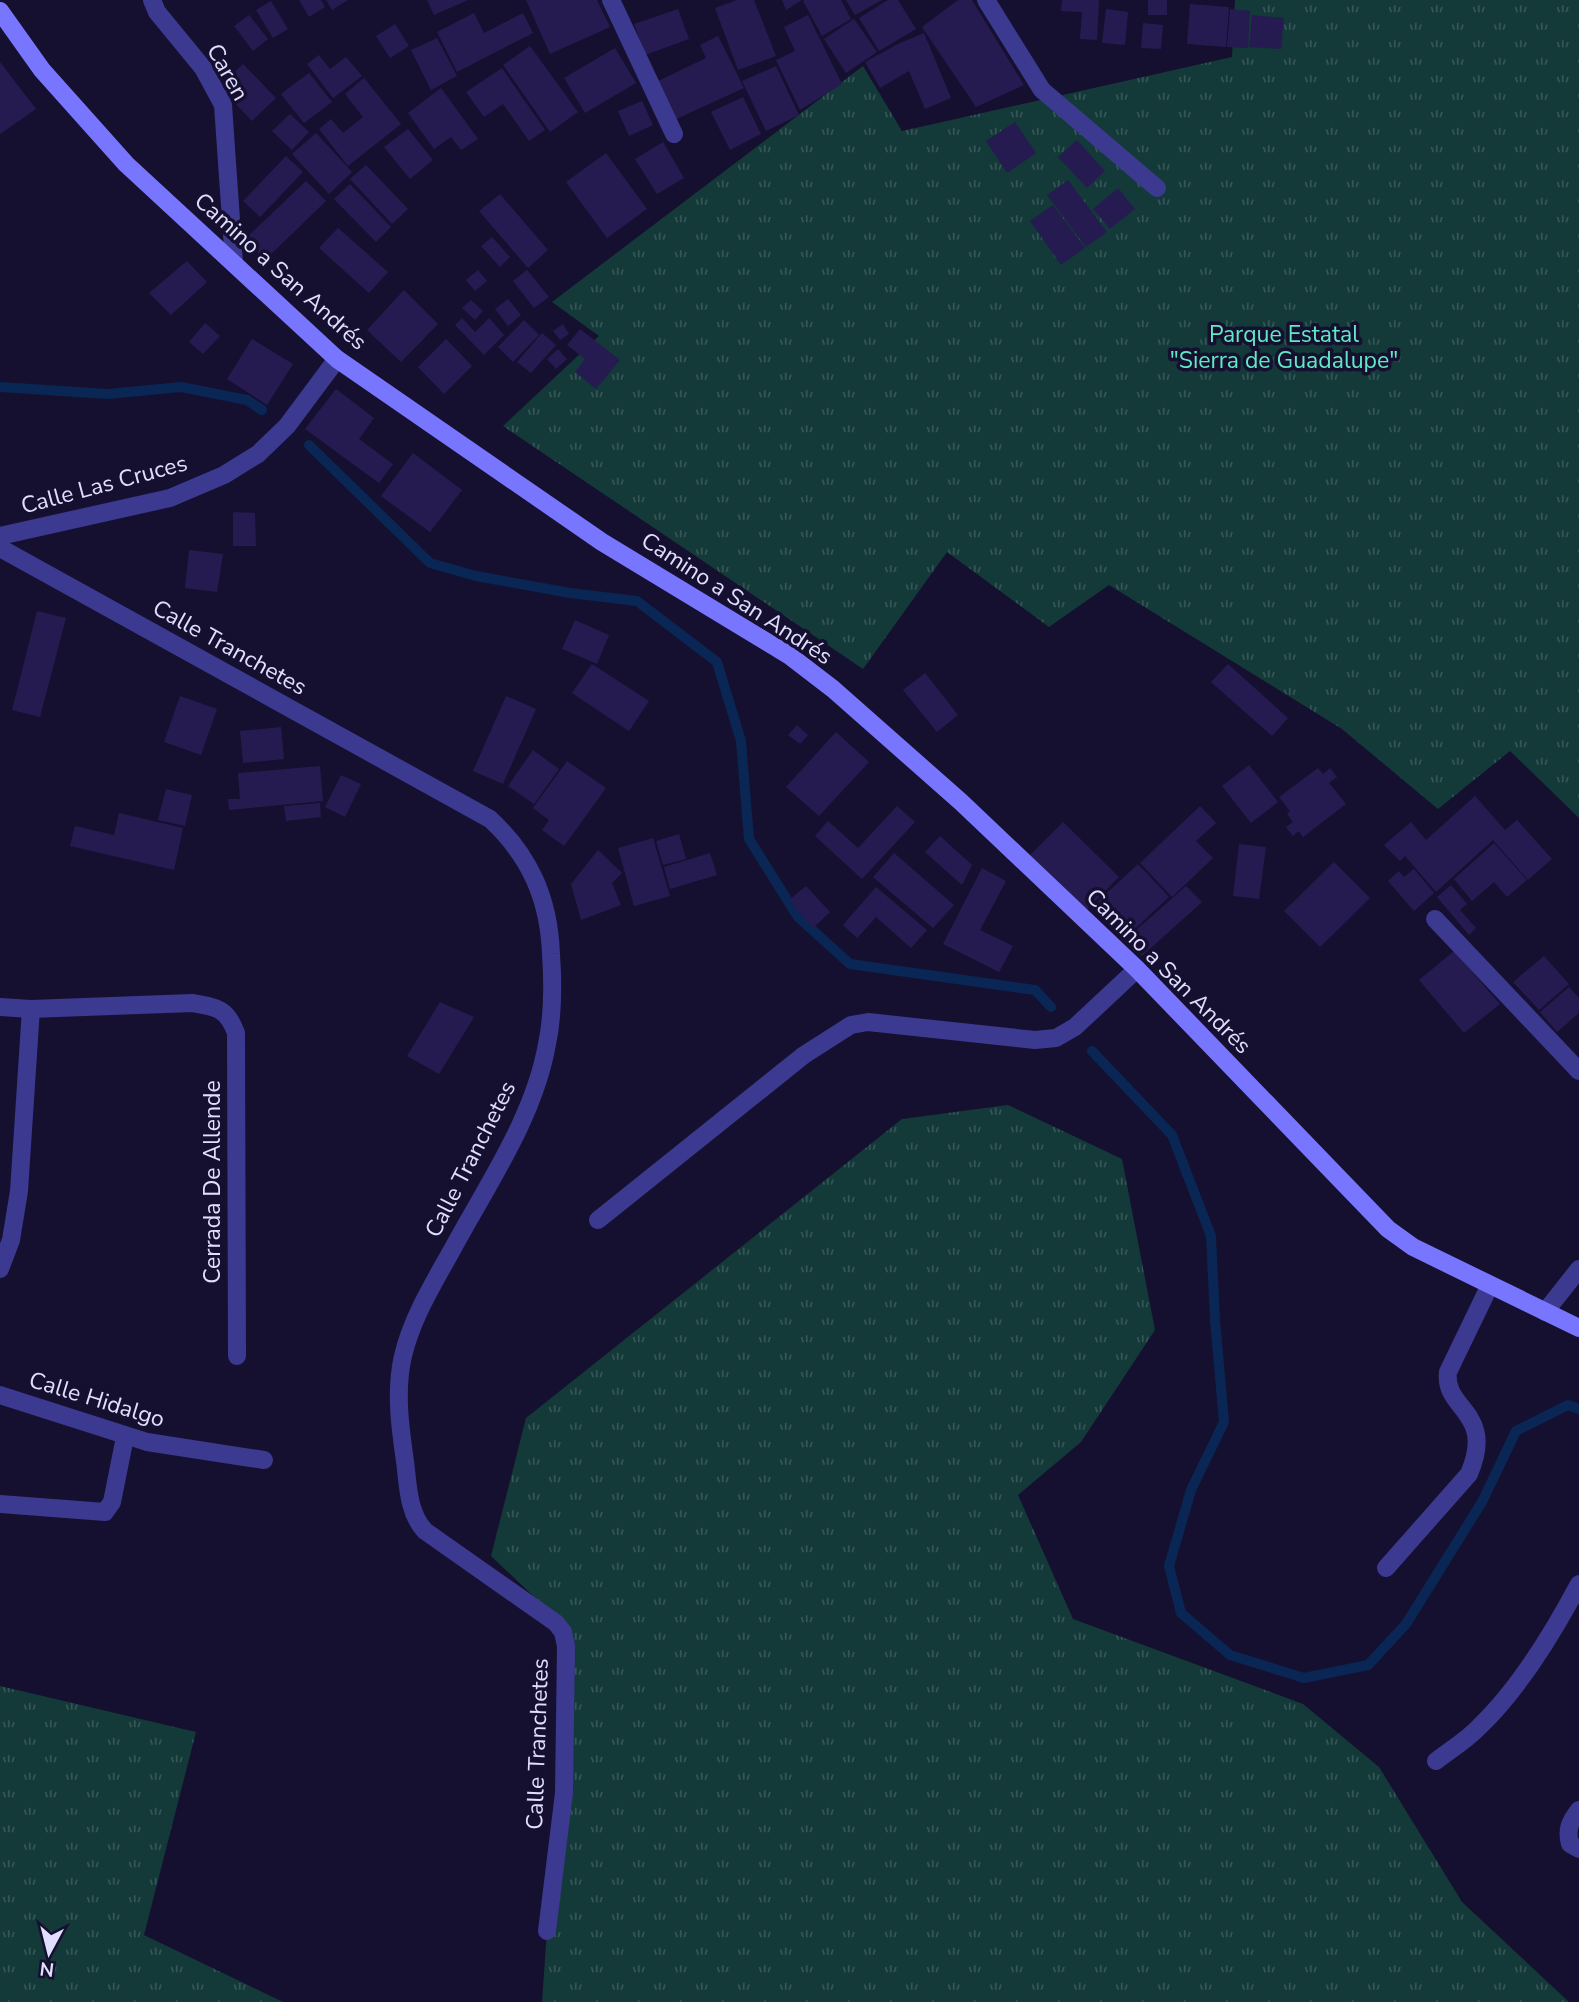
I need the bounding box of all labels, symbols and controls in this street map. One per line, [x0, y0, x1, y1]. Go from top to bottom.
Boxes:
street label: Caren [199, 38, 256, 106]
street label: Camino a San Andrés [188, 186, 374, 357]
park label: Parque Estatal "Sierra de Guadalupe" [1170, 319, 1398, 376]
street label: Calle Las Cruces [18, 447, 191, 522]
street label: Camino a San Andrés [635, 525, 838, 672]
street label: Calle Tranchetes [147, 592, 312, 703]
street label: Camino a San Andrés [1079, 882, 1258, 1061]
street label: Calle Tranchetes [418, 1076, 523, 1243]
street label: Cerrada De Allende [197, 1080, 228, 1284]
street label: Calle Hidalgo [25, 1364, 168, 1435]
street label: Calle Tranchetes [519, 1658, 556, 1830]
north arrow [14, 1918, 84, 1988]
text: N [38, 1955, 56, 1983]

